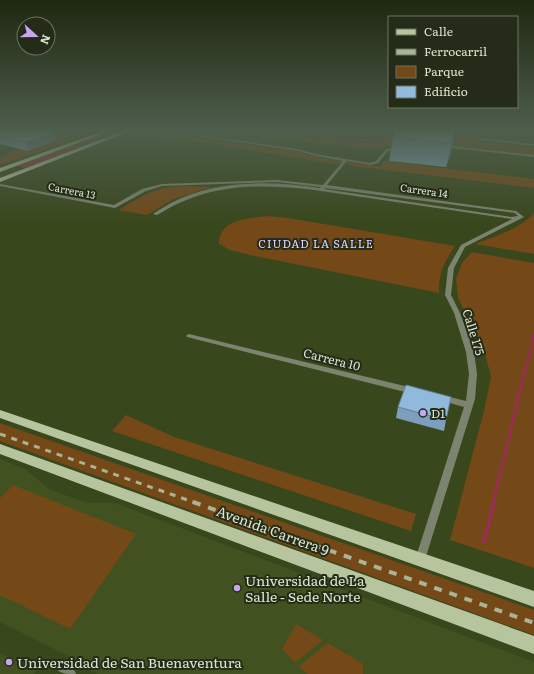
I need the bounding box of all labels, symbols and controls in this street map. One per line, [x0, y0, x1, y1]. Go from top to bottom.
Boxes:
north arrow [16, 16, 56, 56]
legend [388, 16, 518, 108]
text: Calle [424, 22, 453, 40]
text: N [37, 33, 55, 47]
text: Ferrocarril [424, 42, 487, 60]
text: Parque [424, 62, 464, 80]
text: Edificio [424, 82, 468, 100]
street label: Carrera 13 [47, 178, 97, 202]
street label: Carrera 14 [399, 179, 449, 201]
district label: CIUDAD LA SALLE [258, 235, 374, 251]
street label: Calle 175 [458, 307, 490, 357]
street label: Carrera 10 [302, 343, 363, 375]
place label: D1 [431, 404, 445, 422]
marker: D1 [418, 408, 428, 418]
street label: Avenida Carrera 9 [214, 500, 332, 560]
place label: Universidad de La Salle - Sede Norte [245, 570, 365, 606]
marker: Universidad de La Salle - Sede Norte [232, 583, 242, 593]
place label: Universidad de San Buenaventura [17, 652, 242, 672]
marker: Universidad de San Buenaventura [4, 657, 14, 667]

